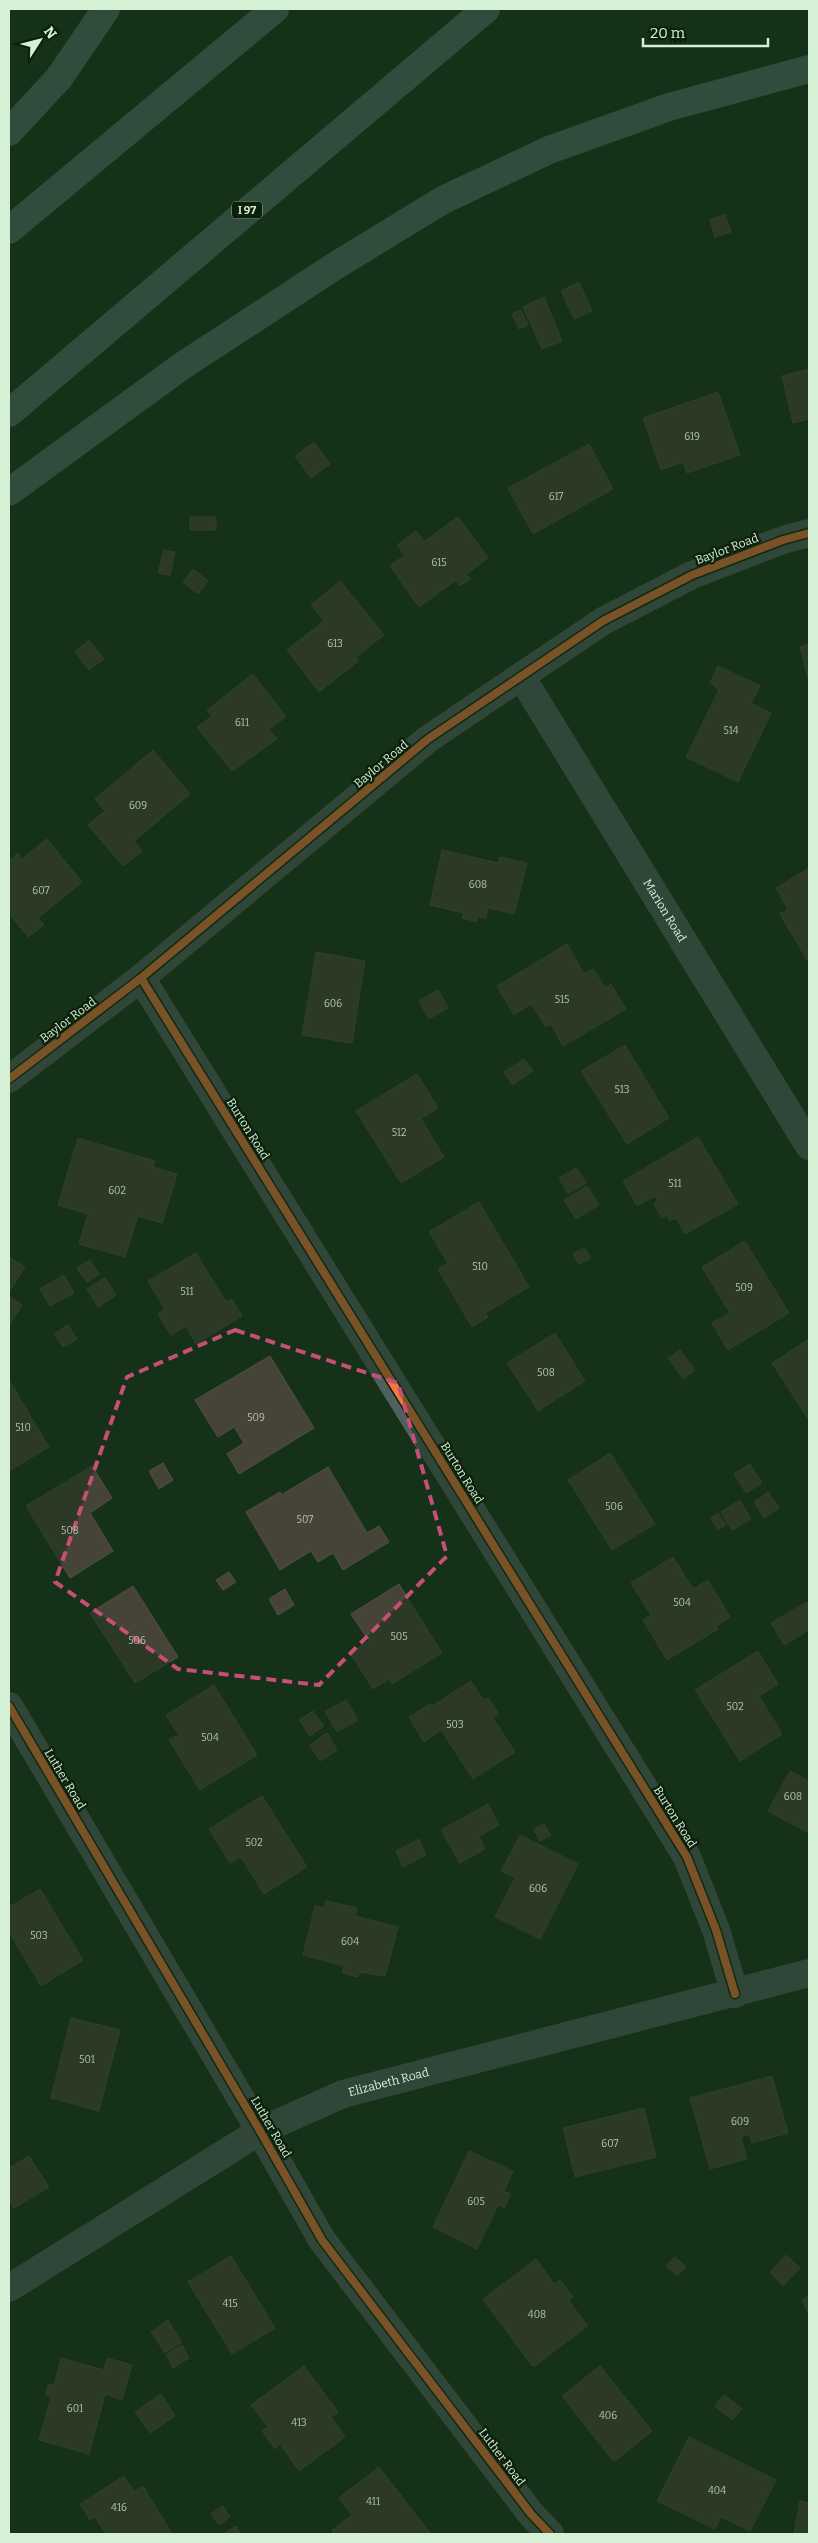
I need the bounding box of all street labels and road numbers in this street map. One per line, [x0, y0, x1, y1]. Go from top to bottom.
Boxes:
road number: I 97 [232, 202, 262, 218]
street label: Baylor Road [694, 531, 760, 567]
street label: Baylor Road [351, 737, 411, 791]
street label: Marion Road [640, 877, 689, 944]
street label: Baylor Road [37, 994, 99, 1046]
street label: Burton Road [224, 1096, 272, 1162]
street label: Burton Road [438, 1440, 486, 1506]
street label: Luther Road [41, 1746, 89, 1812]
street label: Burton Road [651, 1784, 699, 1850]
street label: Elizabeth Road [347, 2065, 430, 2099]
street label: Luther Road [248, 2094, 294, 2160]
street label: Luther Road [476, 2426, 528, 2488]

